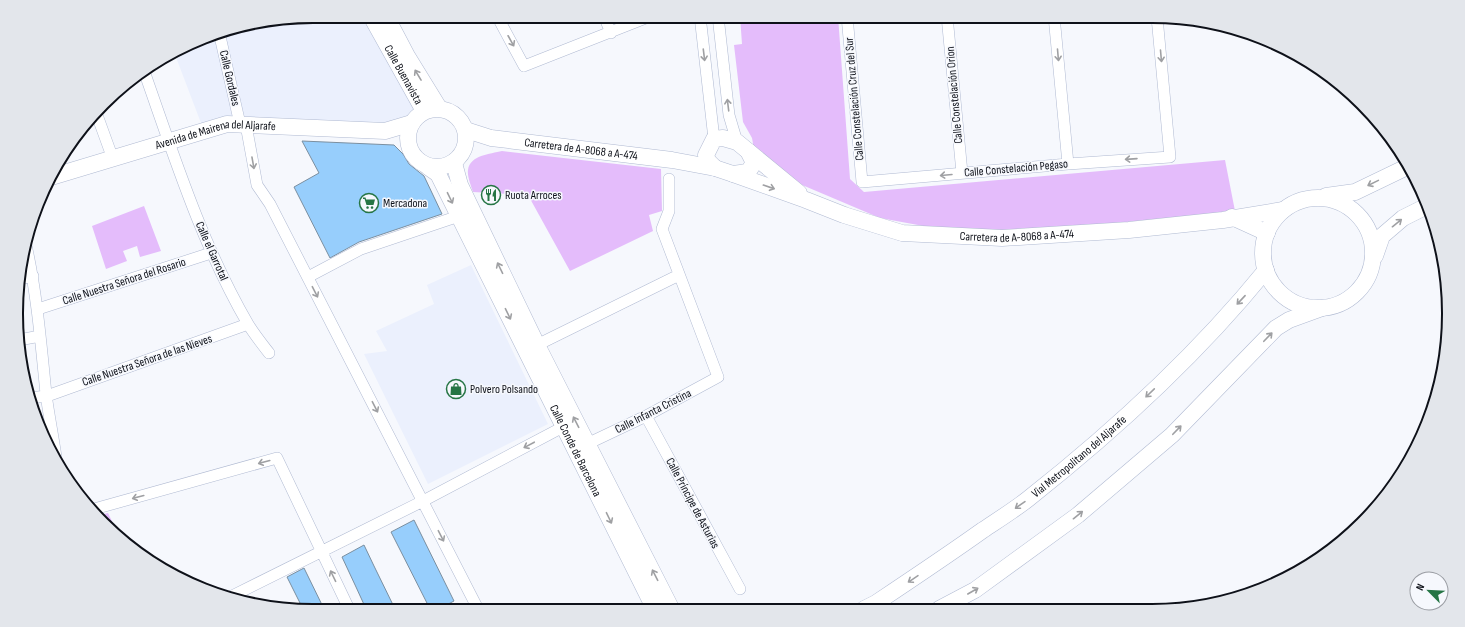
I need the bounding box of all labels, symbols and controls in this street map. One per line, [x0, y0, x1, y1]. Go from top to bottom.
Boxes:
one-way arrow [507, 35, 515, 47]
street label: Calle Constelación Cruz del Sur [842, 36, 867, 161]
street label: Calle Buenavista [381, 42, 426, 107]
street label: Calle Constelación Orion [943, 46, 966, 144]
one-way arrow [701, 48, 708, 61]
one-way arrow [1054, 48, 1061, 61]
street label: Calle Gordales [216, 49, 243, 107]
one-way arrow [1157, 49, 1165, 62]
one-way arrow [414, 69, 422, 81]
one-way arrow [724, 99, 732, 112]
street label: Avenida de Mairena del Aljarafe [153, 117, 276, 153]
street label: Carretera de A-8068 a A-474 [523, 135, 639, 164]
one-way arrow [250, 156, 258, 169]
street label: Calle Constelación Pegaso [963, 156, 1069, 181]
one-way arrow [1125, 156, 1138, 163]
one-way arrow [940, 171, 953, 178]
one-way arrow [1368, 180, 1380, 187]
restaurant icon: Ruota Arroces [480, 184, 502, 206]
one-way arrow [763, 184, 776, 191]
place label: Ruota Arroces [505, 188, 562, 203]
one-way arrow [447, 191, 454, 203]
supermarket icon: Mercadona [358, 192, 380, 214]
place label: Mercadona [383, 196, 428, 211]
street label: Calle el Garrotal [192, 219, 231, 283]
one-way arrow [1392, 219, 1403, 228]
street label: Carretera de A-8068 a A-474 [959, 226, 1074, 246]
street label: Calle Nuestra Señora del Rosario [61, 254, 188, 309]
one-way arrow [496, 262, 503, 274]
one-way arrow [312, 286, 320, 298]
one-way arrow [1236, 295, 1246, 305]
one-way arrow [505, 308, 512, 320]
street label: Calle Nuestra Señora de las Nieves [80, 331, 214, 390]
one-way arrow [1263, 332, 1273, 342]
shop icon: Polvero Polsando [445, 378, 467, 400]
place label: Polvero Polsando [470, 382, 538, 397]
street label: Calle Infanta Cristina [613, 386, 694, 437]
one-way arrow [1145, 388, 1155, 398]
one-way arrow [372, 401, 379, 413]
street label: Calle Conde de Barcelona [546, 402, 604, 499]
street label: Vial Metropolitano del Aljarafe [1029, 412, 1130, 501]
one-way arrow [572, 417, 579, 429]
one-way arrow [1172, 425, 1181, 435]
one-way arrow [523, 442, 535, 449]
street label: Calle Príncipe de Asturias [662, 455, 723, 551]
one-way arrow [257, 459, 270, 466]
one-way arrow [132, 494, 145, 501]
one-way arrow [1014, 501, 1025, 509]
one-way arrow [1073, 510, 1084, 519]
one-way arrow [606, 512, 613, 524]
one-way arrow [438, 529, 445, 541]
one-way arrow [650, 569, 658, 581]
one-way arrow [329, 570, 336, 582]
north arrow [1409, 571, 1449, 611]
one-way arrow [907, 574, 918, 583]
text: N [1413, 582, 1428, 592]
one-way arrow [967, 586, 979, 594]

